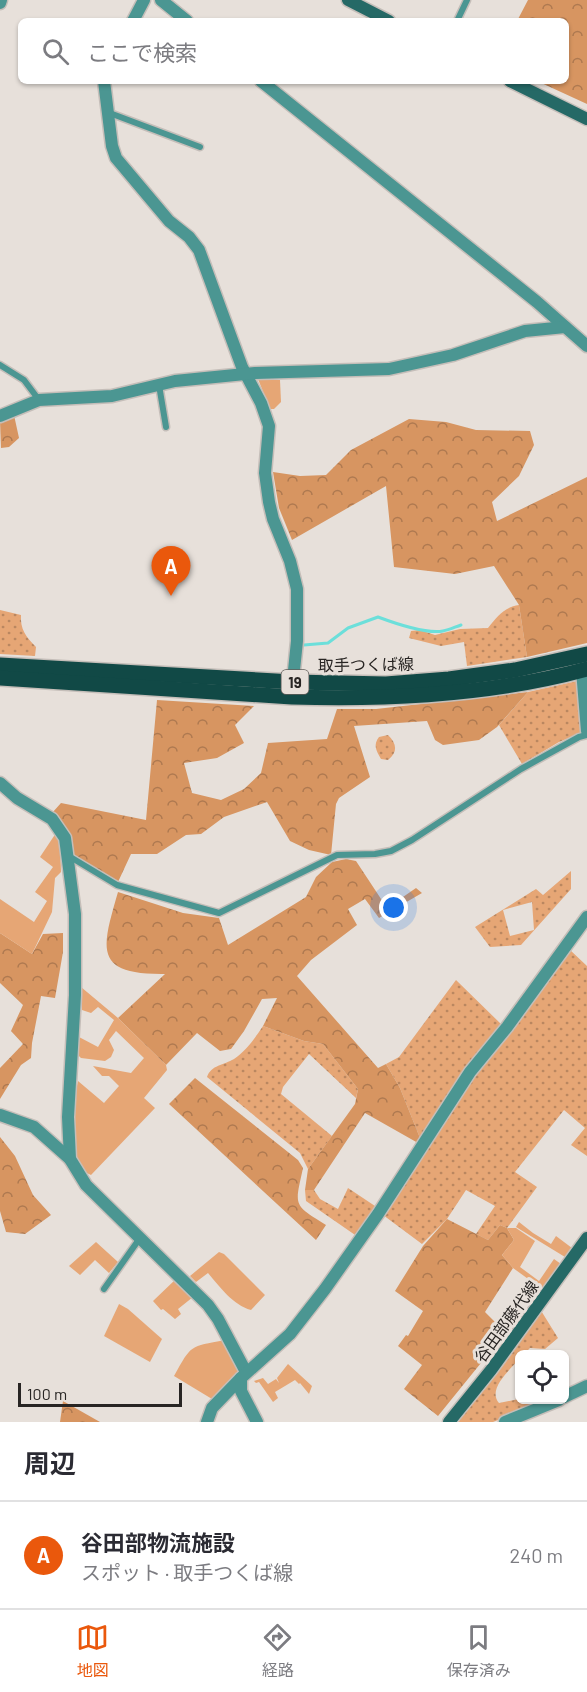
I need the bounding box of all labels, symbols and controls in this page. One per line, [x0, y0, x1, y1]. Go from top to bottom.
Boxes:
search box [18, 18, 569, 84]
icon: search [39, 35, 72, 68]
text: ここで検索 [87, 39, 197, 65]
pin: A [152, 546, 190, 596]
street label: 取手つくば線 [318, 654, 414, 674]
road number: 19 [282, 670, 308, 694]
your location [379, 893, 408, 922]
street label: 谷田部藤代線 [470, 1277, 542, 1365]
map controls [515, 1350, 569, 1404]
button: locate [515, 1350, 569, 1404]
scale bar [18, 1380, 182, 1408]
text: 100 m [27, 1384, 67, 1403]
text: 周辺 [24, 1447, 76, 1478]
text: 谷田部物流施設 [81, 1529, 235, 1555]
text: A [37, 1543, 50, 1567]
text: 240 m [509, 1543, 563, 1567]
text: スポット · 取手つくば線 [81, 1560, 293, 1584]
tab: 地図 [76, 1621, 109, 1681]
tab: 経路 [261, 1621, 294, 1681]
tab: 保存済み [447, 1621, 511, 1681]

